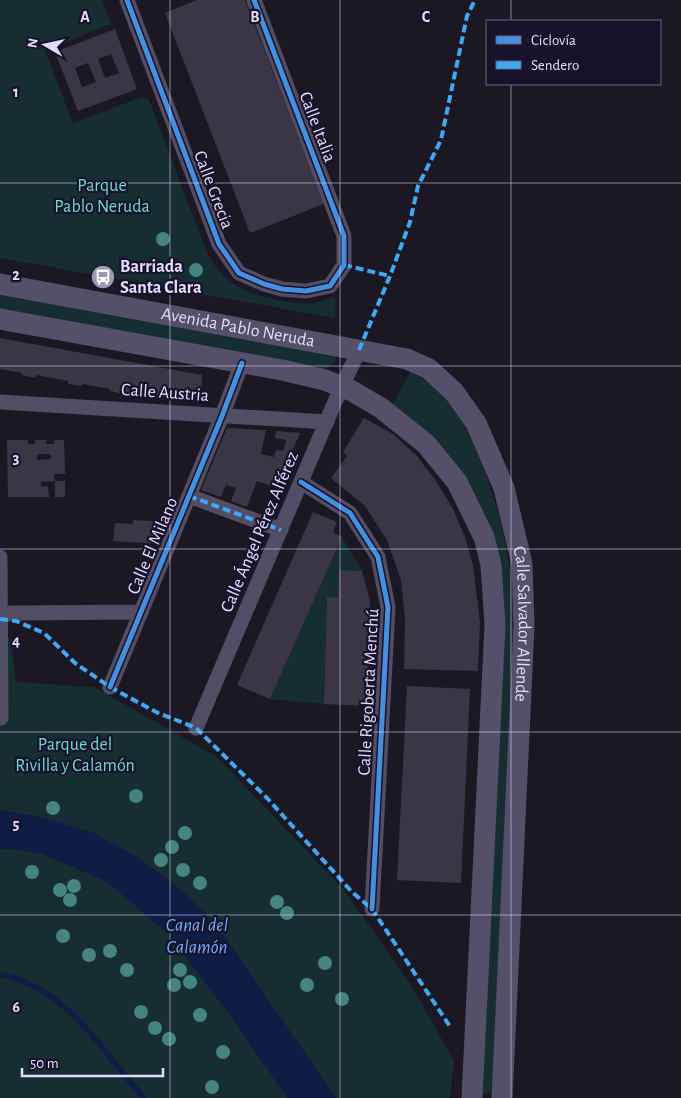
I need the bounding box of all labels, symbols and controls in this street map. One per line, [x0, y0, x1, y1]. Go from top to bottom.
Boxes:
text: A [80, 9, 90, 25]
text: B [250, 9, 260, 25]
text: C [422, 9, 431, 25]
north arrow [20, 20, 70, 70]
legend [486, 20, 661, 85]
text: Ciclovía [531, 33, 576, 48]
text: N [25, 37, 41, 49]
text: Sendero [531, 58, 579, 73]
text: 1 [13, 84, 19, 100]
street label: Calle Italia [295, 89, 339, 165]
street label: Calle Grecia [190, 149, 236, 231]
park label: Parque Pablo Neruda [54, 177, 150, 216]
place label: Barriada Santa Clara [120, 258, 202, 297]
bus stop icon: Barriada Santa Clara [90, 264, 116, 290]
text: 2 [12, 267, 20, 283]
street label: Avenida Pablo Neruda [160, 305, 316, 351]
street label: Calle Austria [121, 381, 209, 405]
street label: Calle Ángel Pérez Alférez [215, 448, 302, 615]
text: 3 [13, 450, 20, 466]
street label: Calle El Milano [125, 495, 182, 597]
street label: Calle Salvador Allende [509, 545, 533, 702]
street label: Calle Rigoberta Menchú [356, 608, 382, 776]
text: 4 [12, 633, 20, 649]
park label: Parque del Rivilla y Calamón [15, 736, 135, 775]
text: 5 [13, 816, 20, 832]
water label: Canal del Calamón [166, 916, 229, 957]
text: 6 [12, 999, 20, 1015]
scale bar [22, 1046, 164, 1078]
text: 50 m [30, 1056, 59, 1071]

